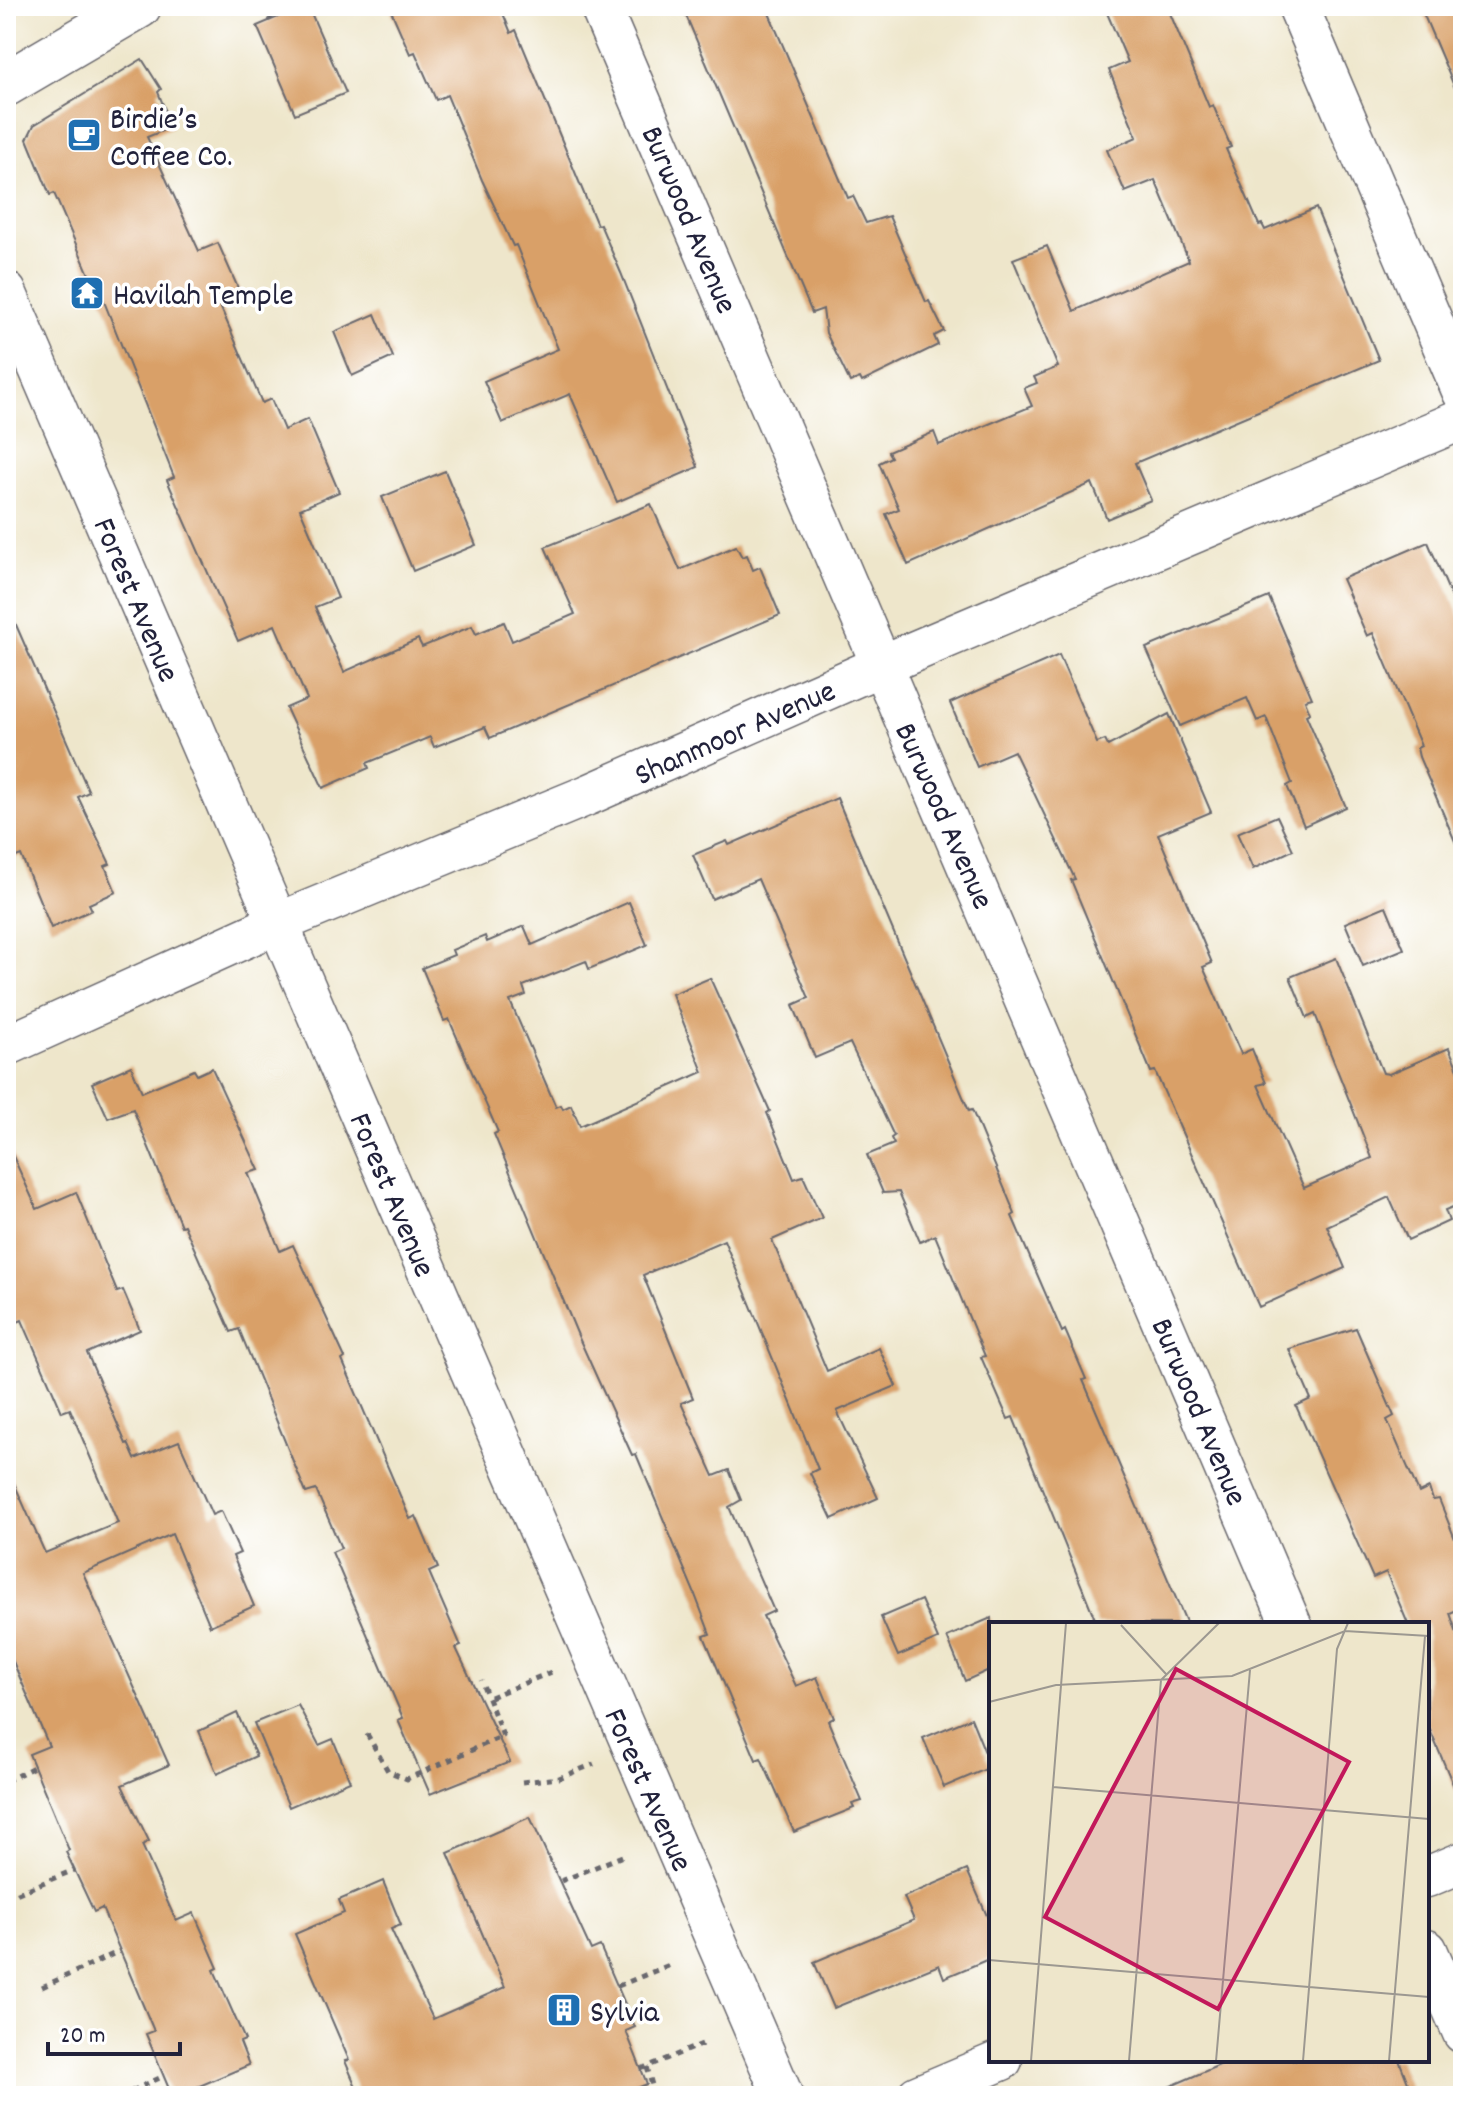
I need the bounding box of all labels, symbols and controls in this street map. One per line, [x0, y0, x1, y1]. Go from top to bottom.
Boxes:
place label: Birdie’s Coffee Co. [110, 99, 233, 182]
cafe icon: Birdie’s Coffee Co. [65, 116, 103, 154]
street label: Burwood Avenue [626, 120, 747, 322]
temple icon: Havilah Temple [68, 274, 106, 312]
place label: Havilah Temple [113, 275, 294, 321]
street label: Forest Avenue [78, 512, 189, 690]
street label: Shanmoor Avenue [628, 671, 844, 800]
street label: Burwood Avenue [880, 716, 1003, 918]
street label: Forest Avenue [334, 1107, 445, 1285]
street label: Burwood Avenue [1136, 1312, 1257, 1514]
inset map [989, 1622, 1429, 2062]
street label: Forest Avenue [589, 1702, 702, 1880]
building icon: Sylvia [545, 1991, 583, 2029]
place label: Sylvia [590, 1992, 660, 2038]
scale bar [48, 2006, 180, 2056]
text: 20 m [60, 2020, 106, 2054]

